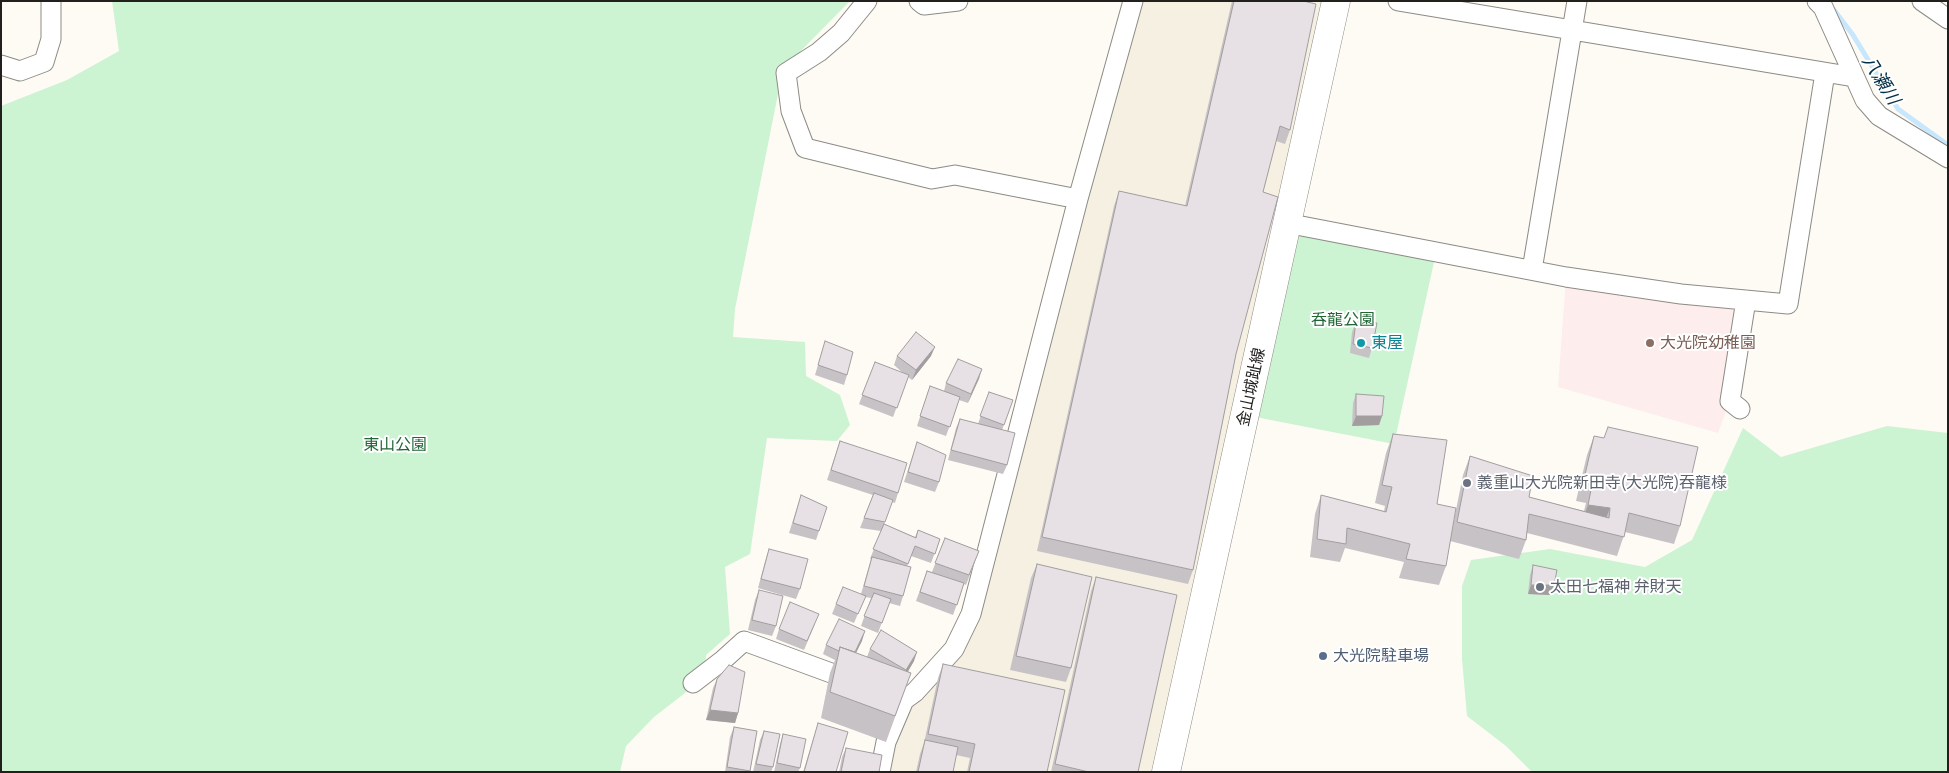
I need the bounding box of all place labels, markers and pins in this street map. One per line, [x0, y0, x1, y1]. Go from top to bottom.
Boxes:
place label: 東屋 [1371, 333, 1403, 353]
place label: 大光院幼稚園 [1660, 333, 1756, 353]
marker: 東屋 [1355, 337, 1367, 349]
marker: 大光院幼稚園 [1644, 337, 1656, 349]
place label: 義重山大光院新田寺(大光院)吞龍様 [1477, 473, 1727, 493]
marker: 義重山大光院新田寺(大光院)吞龍様 [1461, 477, 1473, 489]
place label: 太田七福神 弁財天 [1550, 577, 1682, 597]
marker: 太田七福神 弁財天 [1534, 581, 1546, 593]
place label: 大光院駐車場 [1333, 646, 1429, 666]
marker: 大光院駐車場 [1317, 650, 1329, 662]

